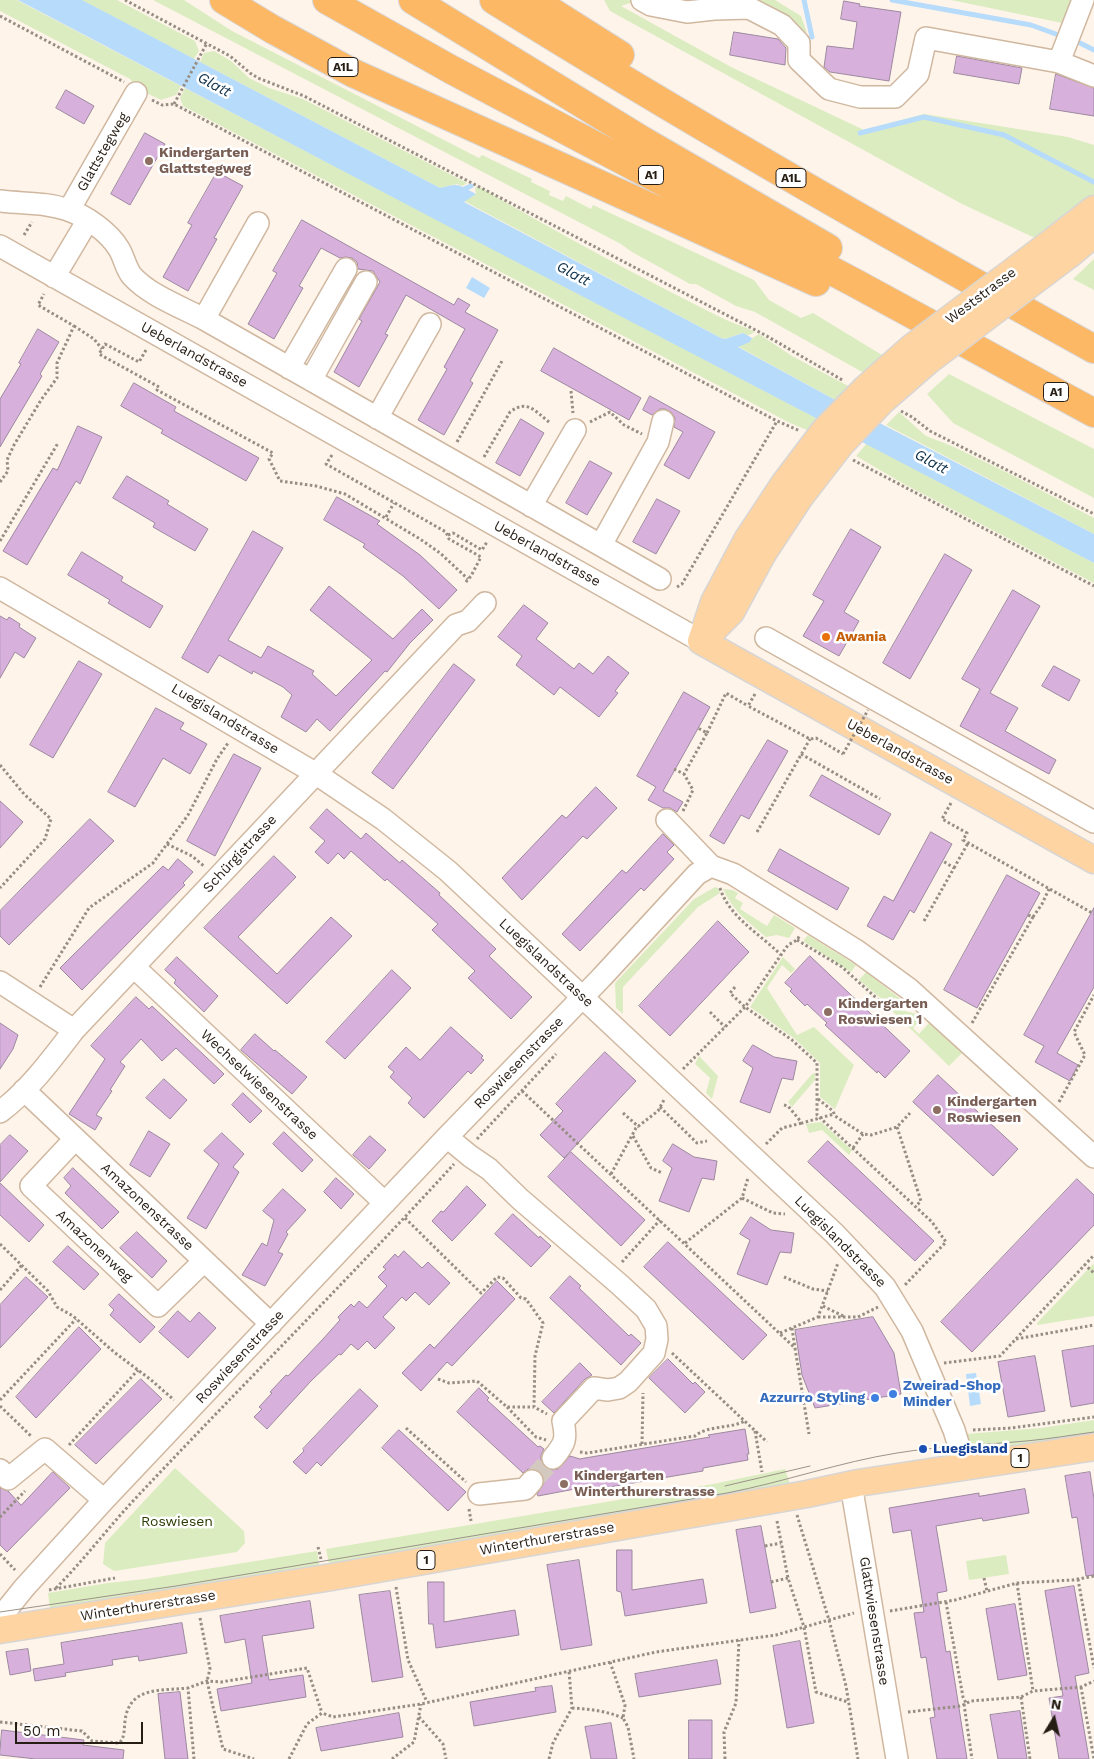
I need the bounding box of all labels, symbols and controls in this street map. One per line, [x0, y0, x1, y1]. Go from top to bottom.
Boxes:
road number: A1L [328, 58, 358, 76]
water label: Glatt [194, 69, 234, 101]
street label: Glattstegweg [74, 109, 132, 195]
place label: Kindergarten Glattstegweg [159, 145, 251, 178]
marker: Kindergarten Glattstegweg [143, 155, 155, 167]
road number: A1 [638, 166, 664, 184]
road number: A1L [776, 168, 806, 188]
water label: Glatt [553, 258, 593, 290]
street label: Weststrasse [942, 264, 1020, 328]
street label: Ueberlandstrasse [138, 319, 250, 391]
road number: A1 [1044, 382, 1068, 402]
water label: Glatt [911, 446, 951, 478]
street label: Ueberlandstrasse [491, 518, 603, 590]
place label: Awania [836, 629, 886, 645]
marker: Awania [820, 631, 832, 643]
street label: Luegislandstrasse [168, 680, 282, 758]
street label: Ueberlandstrasse [844, 716, 956, 788]
street label: Schürgistrasse [200, 812, 280, 896]
street label: Luegislandstrasse [495, 915, 597, 1011]
place label: Kindergarten Roswiesen 1 [838, 996, 928, 1028]
marker: Kindergarten Roswiesen 1 [822, 1006, 834, 1018]
street label: Roswiesenstrasse [471, 1013, 567, 1113]
street label: Wechselwiesenstrasse [197, 1026, 321, 1144]
place label: Kindergarten Roswiesen [947, 1094, 1037, 1126]
marker: Kindergarten Roswiesen [931, 1104, 943, 1116]
street label: Amazonenstrasse [97, 1160, 197, 1254]
street label: Luegislandstrasse [791, 1193, 889, 1291]
street label: Amazonenweg [52, 1206, 136, 1286]
street label: Roswiesenstrasse [192, 1307, 288, 1407]
place label: Zweirad-Shop Minder [903, 1378, 1001, 1410]
marker: Zweirad-Shop Minder [887, 1388, 899, 1400]
place label: Azzurro Styling [760, 1390, 865, 1406]
marker: Azzurro Styling [869, 1392, 881, 1404]
place label: Luegisland [933, 1441, 1008, 1457]
marker: Luegisland [917, 1443, 929, 1455]
road number: 1 [1011, 1449, 1029, 1468]
place label: Kindergarten Winterthurerstrasse [574, 1468, 715, 1500]
marker: Kindergarten Winterthurerstrasse [558, 1478, 570, 1490]
park label: Roswiesen [141, 1514, 213, 1530]
street label: Winterthurerstrasse [478, 1519, 616, 1559]
road number: 1 [417, 1550, 435, 1570]
street label: Glattwiesenstrasse [856, 1555, 892, 1687]
street label: Winterthurerstrasse [79, 1587, 217, 1625]
north arrow [1029, 1694, 1079, 1744]
text: N [1050, 1695, 1063, 1713]
scale bar [18, 1712, 145, 1744]
text: 50 m [23, 1722, 60, 1740]

